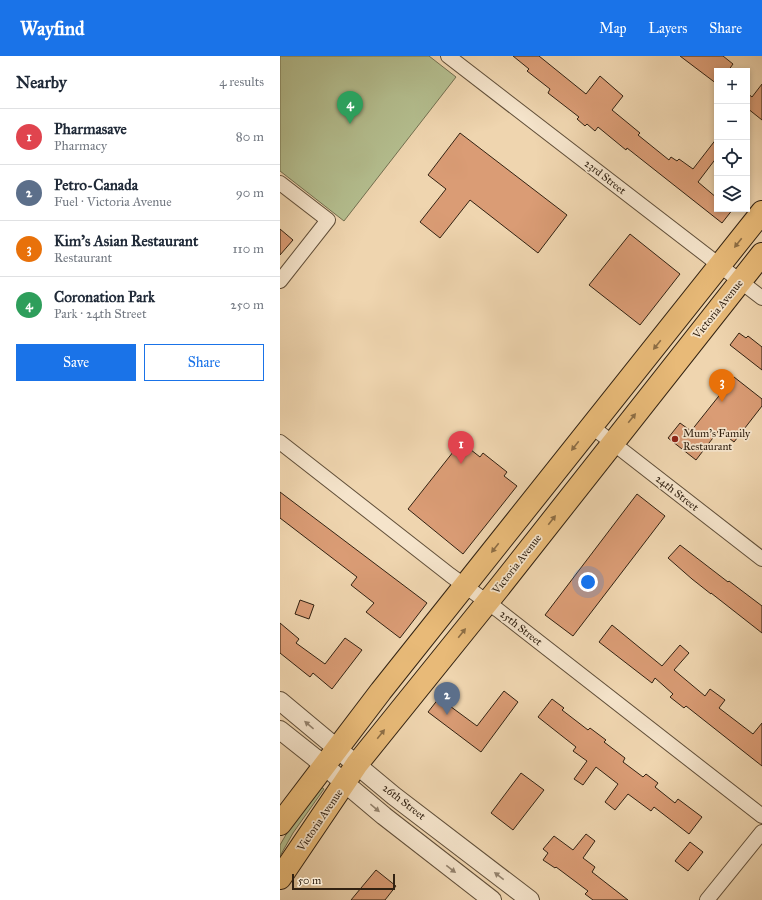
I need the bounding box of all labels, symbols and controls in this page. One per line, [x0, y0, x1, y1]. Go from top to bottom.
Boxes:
text: Wayfind [20, 17, 85, 40]
text: Map [599, 20, 627, 37]
text: Layers [649, 20, 687, 37]
text: Share [709, 20, 742, 37]
map controls [714, 68, 750, 212]
button: + [714, 68, 750, 104]
text: Nearby [16, 72, 67, 93]
text: 4 results [219, 74, 264, 90]
pin: 4 [337, 91, 363, 124]
button: − [714, 104, 750, 140]
text: Pharmasave [54, 120, 127, 138]
text: 1 [26, 129, 32, 145]
text: 80 m [236, 129, 264, 145]
text: Pharmacy [54, 138, 107, 154]
button: locate [714, 140, 750, 176]
street label: 23rd Street [582, 157, 628, 197]
text: Petro-Canada [54, 176, 138, 194]
button: layers [714, 176, 750, 212]
text: 2 [26, 185, 32, 201]
text: 90 m [236, 185, 264, 201]
text: Fuel · Victoria Avenue [54, 194, 172, 210]
text: Kim's Asian Restaurant [54, 232, 198, 250]
one-way arrow [734, 238, 742, 249]
text: 3 [26, 241, 32, 257]
text: 110 m [232, 241, 264, 257]
text: Restaurant [54, 250, 112, 266]
street label: Victoria Avenue [690, 277, 746, 342]
text: Coronation Park [54, 288, 155, 306]
text: 4 [25, 297, 33, 313]
text: 250 m [230, 297, 264, 313]
text: Park · 24th Street [54, 306, 147, 322]
one-way arrow [652, 339, 661, 350]
button: Save [16, 344, 136, 381]
button: Share [144, 344, 264, 381]
pin: 3 [709, 369, 735, 402]
one-way arrow [628, 412, 637, 423]
place label: Mum's Family Restaurant [683, 427, 751, 453]
pin: 1 [448, 431, 474, 464]
marker: Mum's Family Restaurant [670, 434, 680, 444]
one-way arrow [571, 441, 580, 452]
street label: 24th Street [653, 472, 701, 514]
one-way arrow [548, 514, 556, 525]
street label: Victoria Avenue [489, 531, 545, 597]
one-way arrow [491, 543, 500, 554]
your location [578, 572, 598, 592]
street label: 25th Street [497, 607, 545, 649]
one-way arrow [458, 627, 467, 638]
pin: 2 [434, 682, 460, 715]
one-way arrow [304, 720, 315, 729]
one-way arrow [377, 729, 385, 740]
street label: 26th Street [380, 781, 428, 823]
street label: Victoria Avenue [294, 786, 346, 854]
one-way arrow [369, 804, 380, 813]
one-way arrow [446, 864, 457, 873]
scale bar [292, 872, 395, 891]
one-way arrow [494, 872, 505, 880]
text: 50 m [298, 874, 321, 887]

